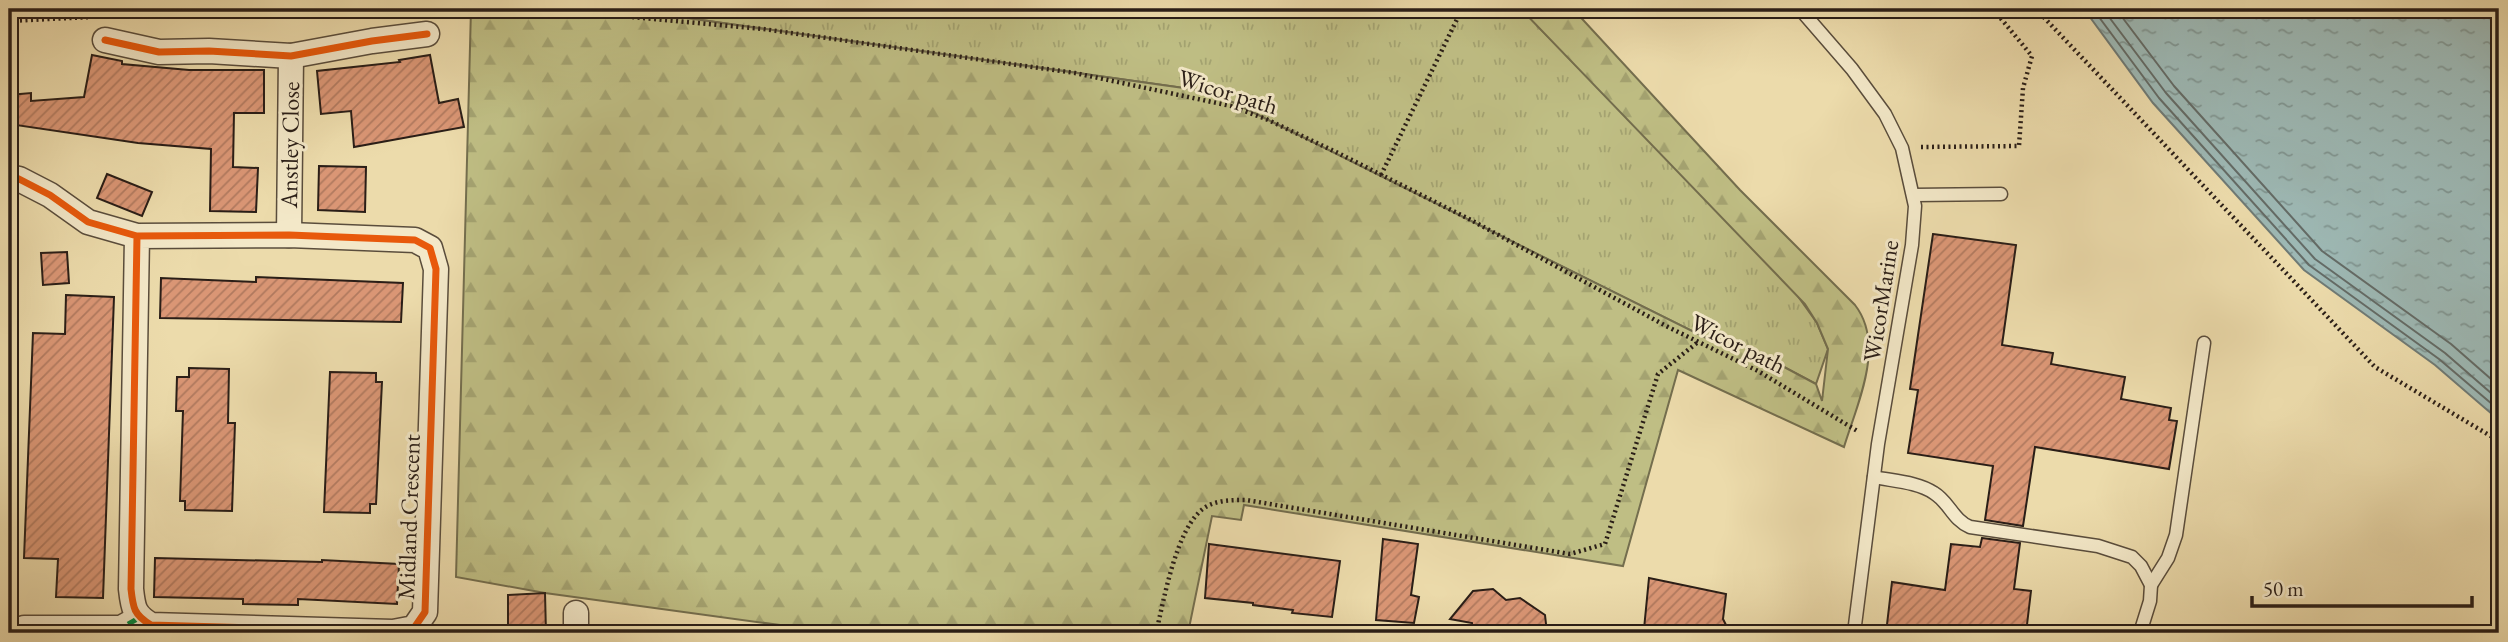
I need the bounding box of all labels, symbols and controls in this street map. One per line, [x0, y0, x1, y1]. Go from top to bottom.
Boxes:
street label: Wicor path [1174, 62, 1282, 121]
street label: Anstley Close [273, 81, 306, 210]
street label: WicorMarine [1856, 238, 1905, 364]
street label: Wicor path [1685, 306, 1791, 381]
street label: Midland Crescent [390, 433, 427, 600]
scale bar [2252, 565, 2473, 609]
text: 50 m [2263, 575, 2304, 602]

